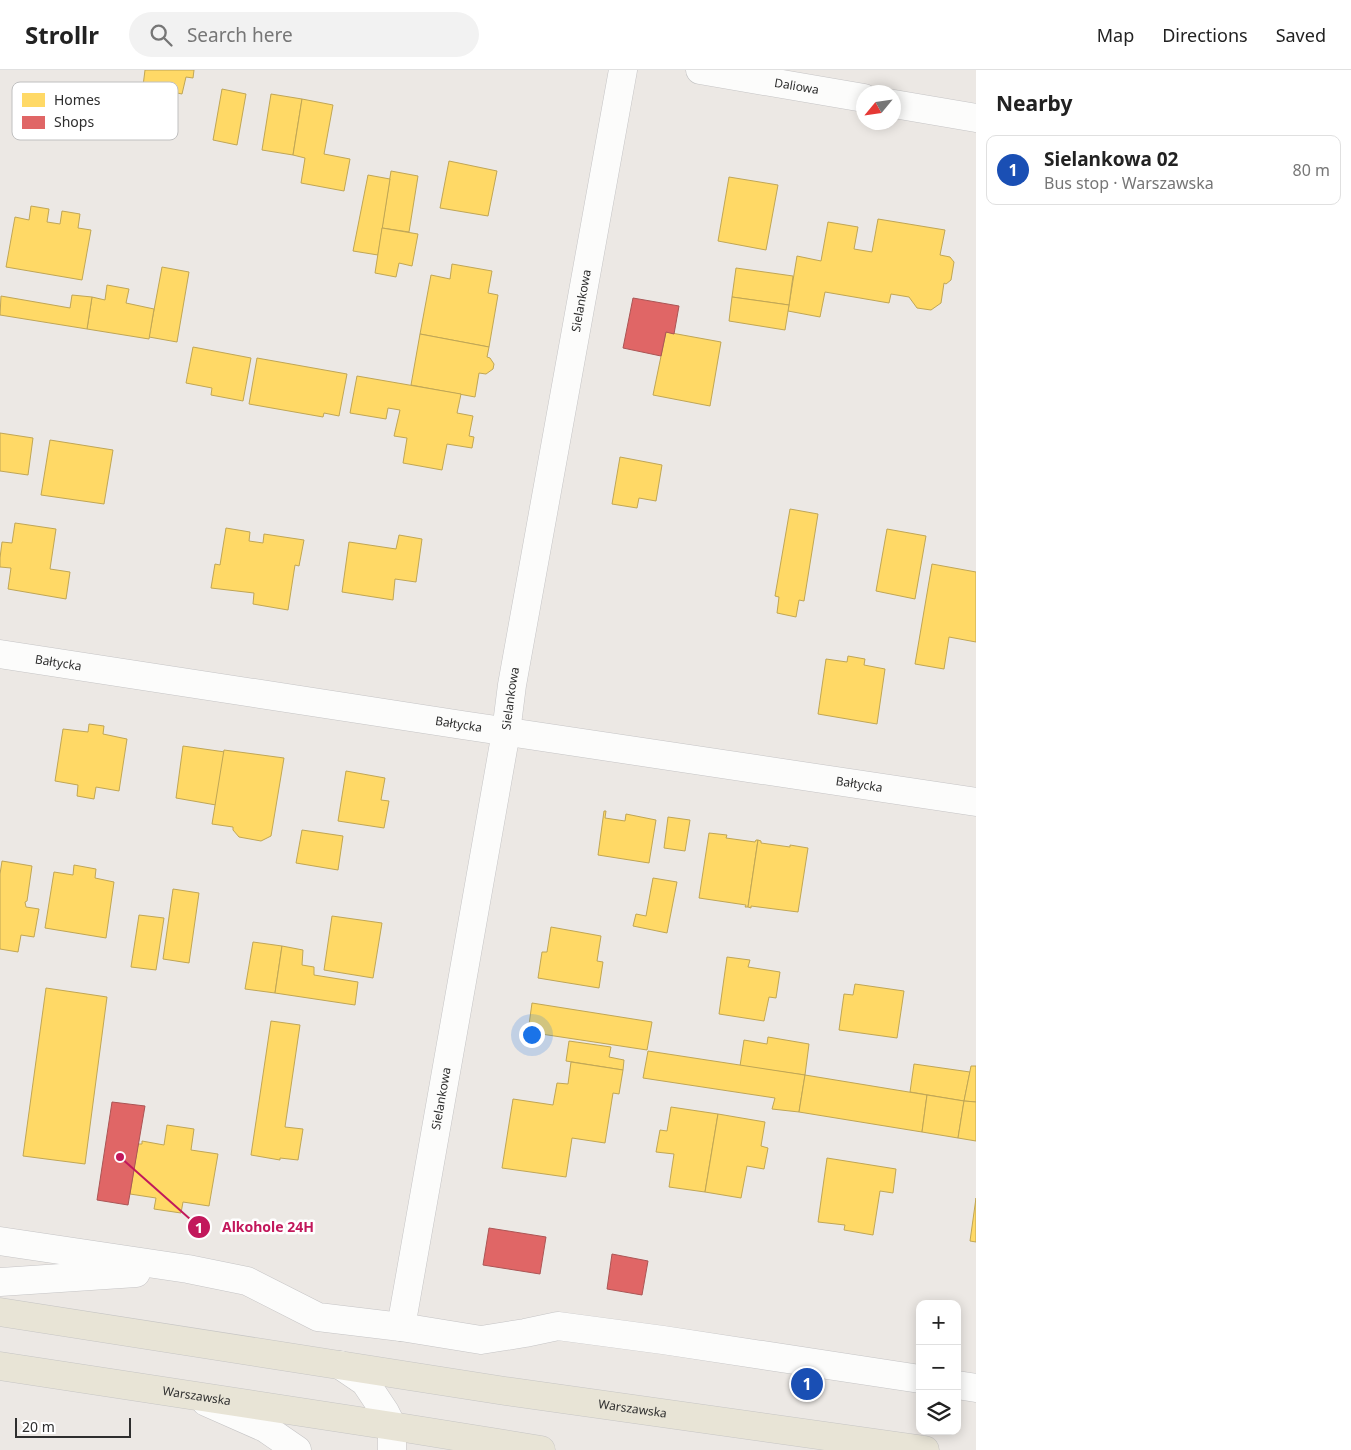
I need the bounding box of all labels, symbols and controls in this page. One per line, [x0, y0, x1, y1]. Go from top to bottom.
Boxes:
search box [129, 12, 479, 57]
text: Strollr [25, 18, 99, 51]
icon: search [147, 21, 175, 49]
text: Search here [187, 22, 293, 48]
text: Map [1097, 23, 1134, 47]
text: Directions [1162, 23, 1248, 47]
text: Saved [1276, 23, 1326, 47]
street label: Daliowa [773, 74, 820, 98]
legend [12, 82, 178, 140]
north arrow [856, 85, 901, 130]
text: Nearby [996, 89, 1072, 117]
text: Homes [54, 90, 101, 109]
text: Shops [54, 112, 94, 131]
text: Sielankowa 02 [1044, 146, 1178, 172]
text: 1 [1008, 159, 1018, 181]
text: 80 m [1293, 159, 1330, 181]
text: Bus stop · Warszawska [1044, 172, 1214, 194]
street label: Sielankowa [567, 268, 595, 333]
street label: Bałtycka [34, 650, 83, 674]
street label: Sielankowa [497, 666, 523, 731]
street label: Bałtycka [434, 712, 483, 736]
street label: Bałtycka [835, 772, 884, 796]
your location [519, 1022, 545, 1048]
street label: Sielankowa [427, 1066, 455, 1131]
callout: Alkohole 24H [186, 1213, 324, 1242]
text: 1 [195, 1217, 203, 1237]
text: Alkohole 24H [222, 1217, 314, 1236]
map controls [916, 1300, 961, 1435]
button: + [916, 1300, 961, 1345]
button: − [916, 1345, 961, 1390]
pin: 1 [791, 1365, 823, 1403]
street label: Warszawska [161, 1382, 232, 1409]
button: layers [916, 1390, 961, 1435]
street label: Warszawska [597, 1395, 668, 1422]
scale bar [15, 1415, 131, 1438]
text: 20 m [22, 1417, 55, 1436]

